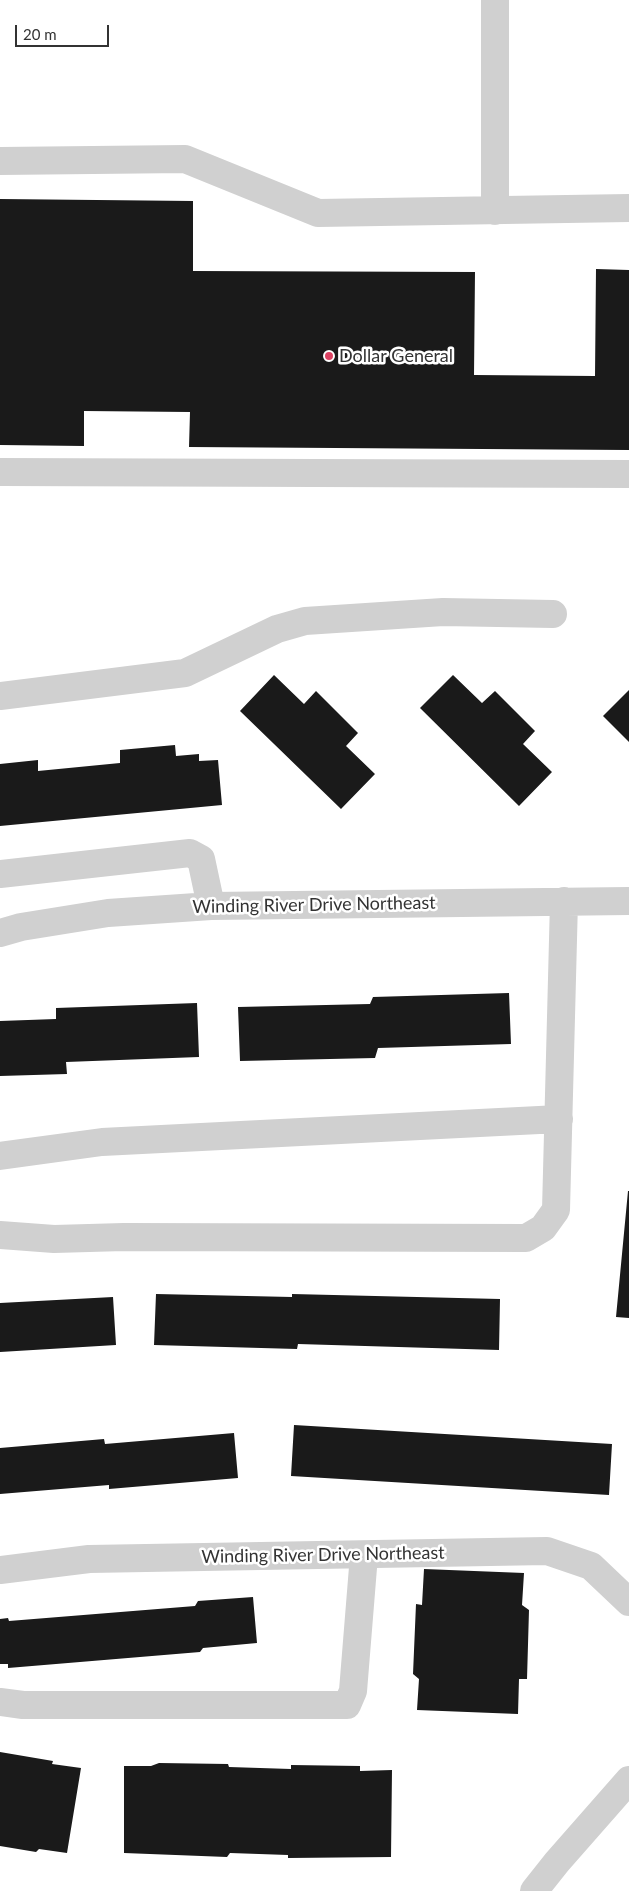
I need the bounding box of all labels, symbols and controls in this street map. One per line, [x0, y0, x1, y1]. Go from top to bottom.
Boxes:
scale bar [18, 15, 111, 47]
text: 20 m [23, 25, 57, 43]
place label: Dollar General [339, 345, 453, 367]
marker: Dollar General [323, 350, 335, 362]
street label: Winding River Drive Northeast [192, 892, 436, 918]
street label: Winding River Drive Northeast [201, 1542, 445, 1568]

